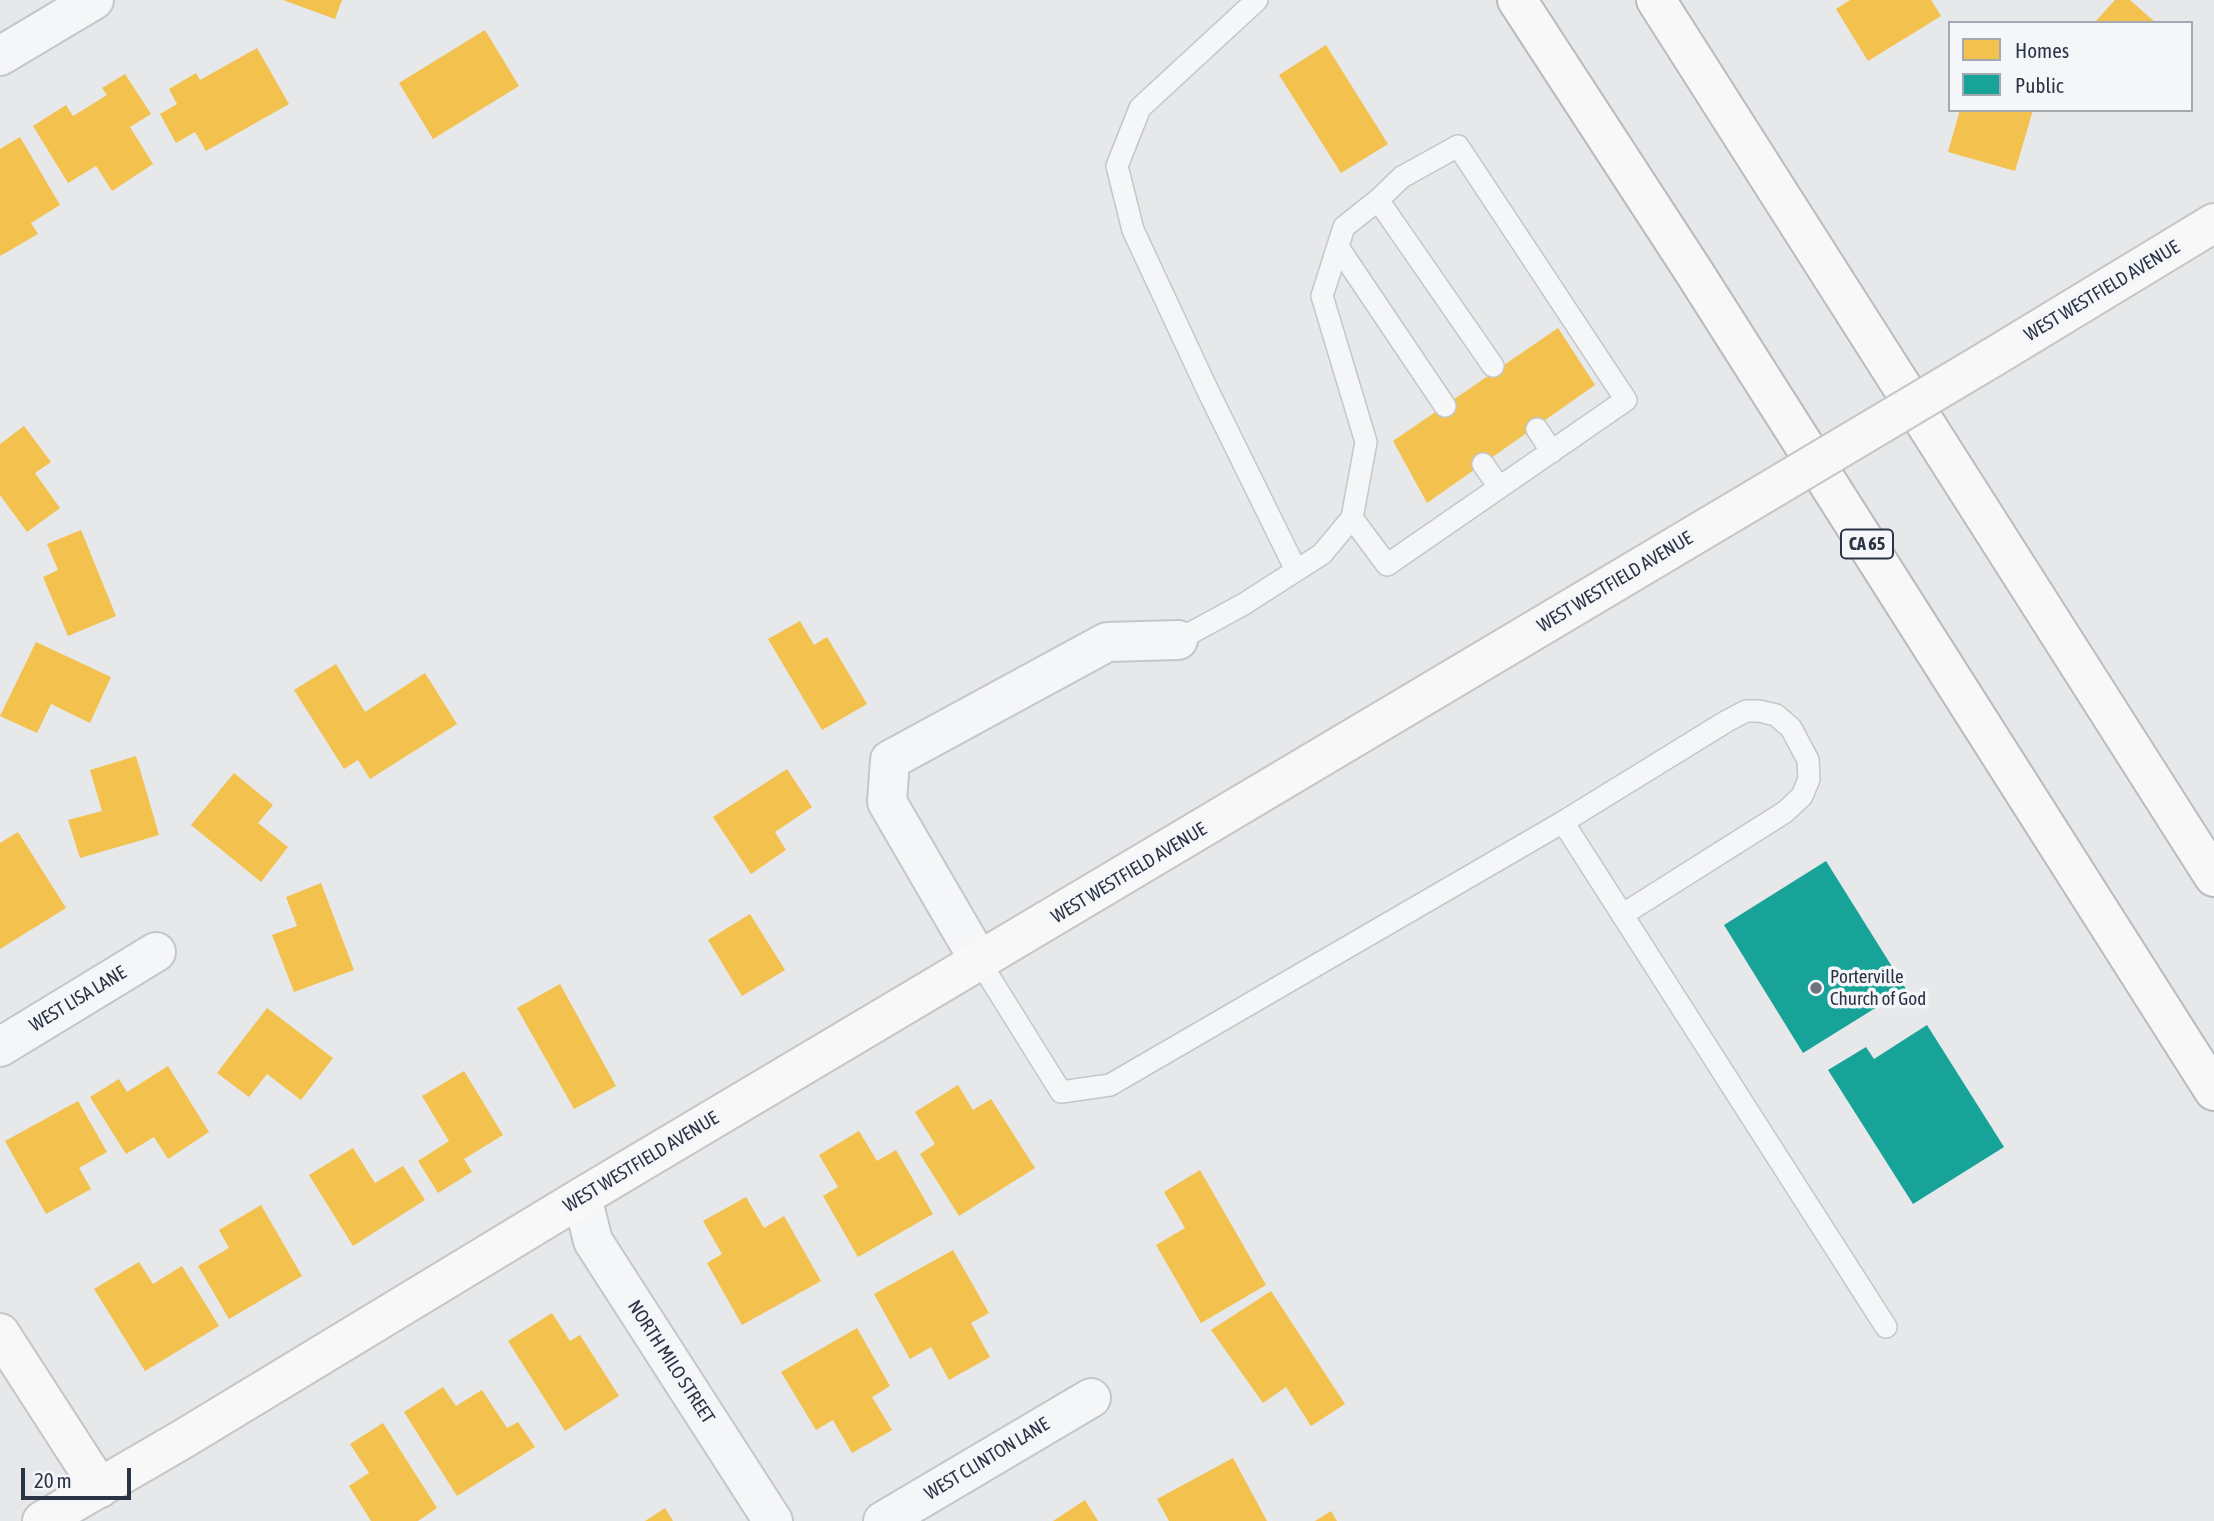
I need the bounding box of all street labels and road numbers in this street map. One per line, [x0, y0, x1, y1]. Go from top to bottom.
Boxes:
street label: WEST WESTFIELD AVENUE [2020, 236, 2184, 346]
street label: WEST WESTFIELD AVENUE [1533, 527, 1697, 637]
road number: CA 65 [1841, 530, 1893, 558]
street label: WEST WESTFIELD AVENUE [1047, 818, 1211, 928]
street label: WEST LISA LANE [25, 961, 131, 1037]
street label: WEST WESTFIELD AVENUE [559, 1107, 723, 1217]
street label: NORTH MILO STREET [623, 1296, 719, 1428]
street label: WEST CLINTON LANE [920, 1413, 1054, 1505]

